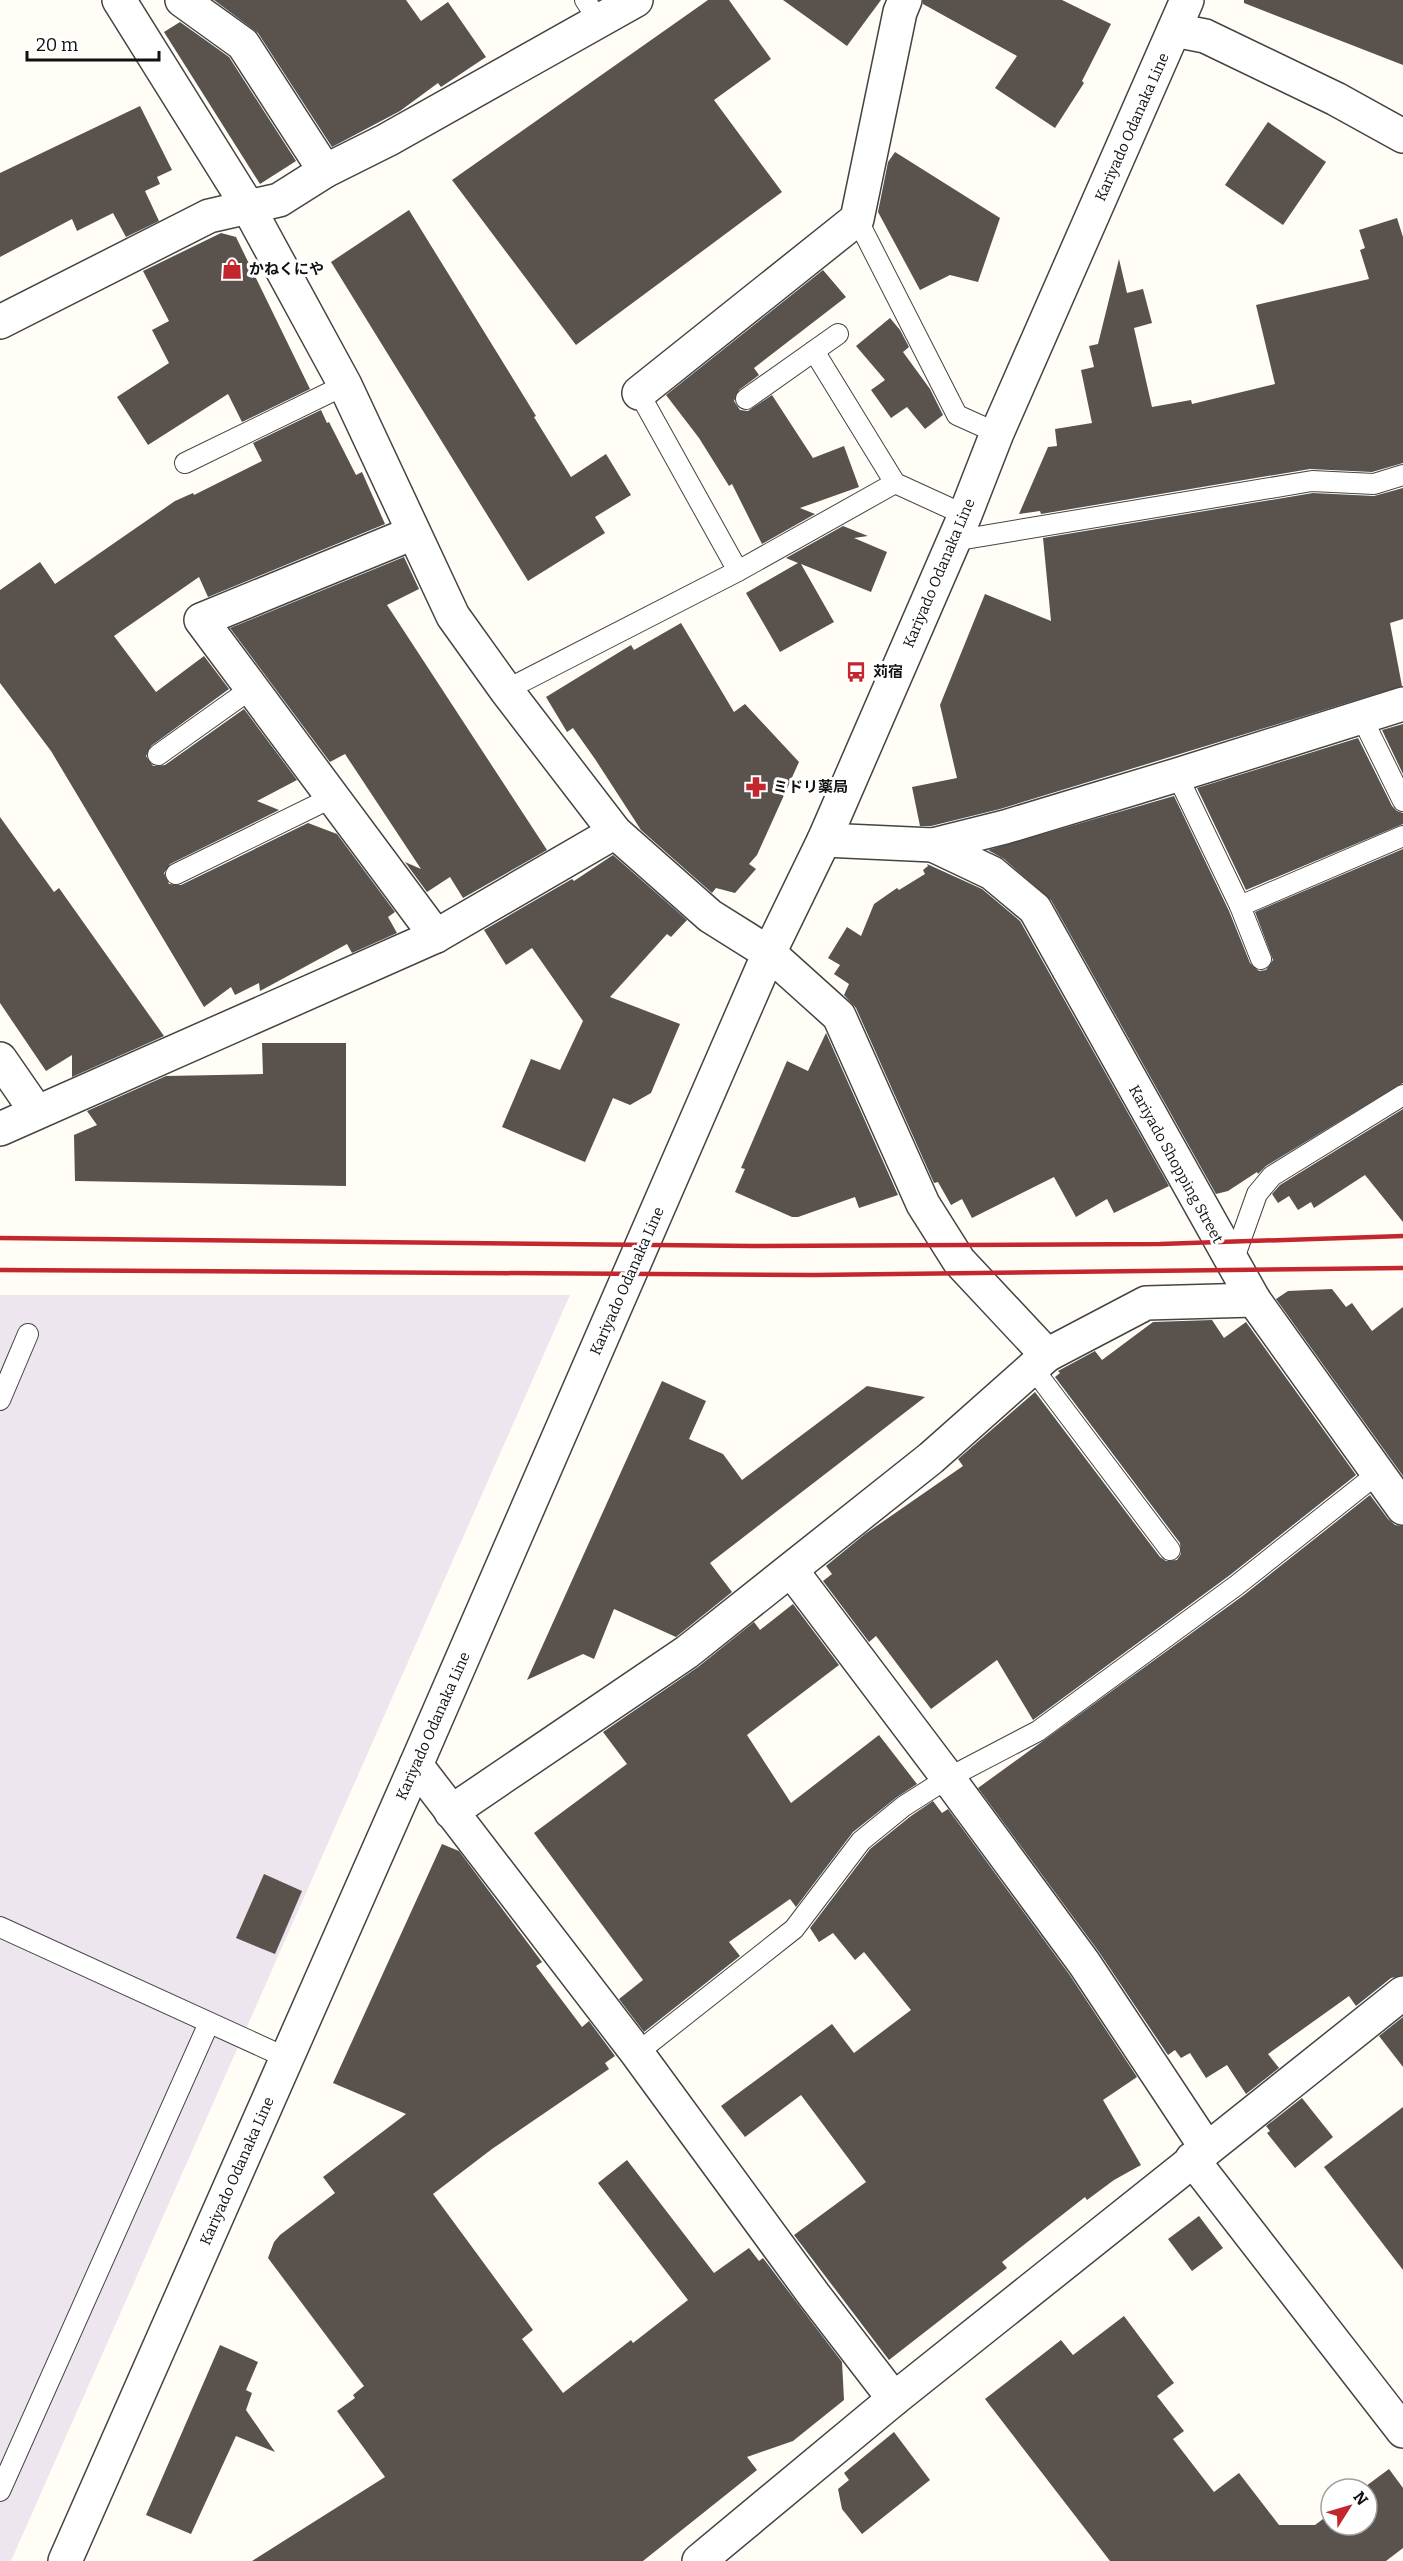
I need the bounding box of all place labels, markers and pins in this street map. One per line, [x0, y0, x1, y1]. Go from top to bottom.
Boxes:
shop icon: かねくにや [220, 257, 244, 281]
place label: かねくにや [249, 260, 324, 278]
bus stop icon: 苅宿 [844, 660, 868, 684]
place label: 苅宿 [873, 663, 903, 681]
pharmacy icon: ミドリ薬局 [744, 775, 768, 799]
place label: ミドリ薬局 [773, 778, 848, 796]

